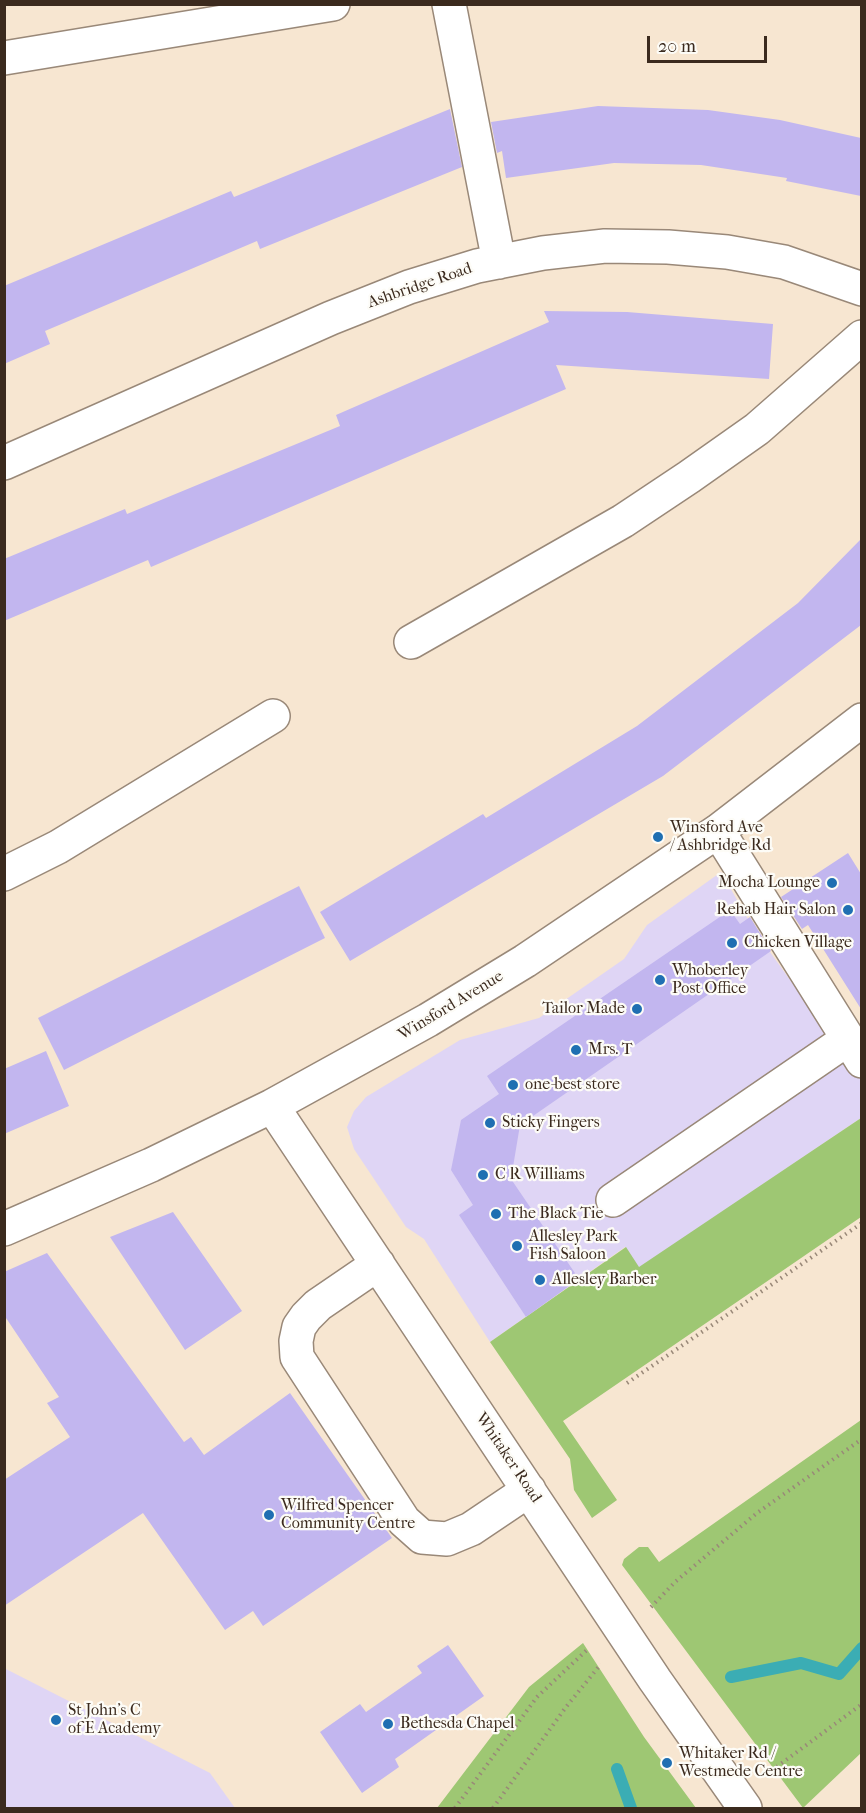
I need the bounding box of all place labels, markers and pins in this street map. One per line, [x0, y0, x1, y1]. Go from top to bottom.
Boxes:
place label: Winsford Ave / Ashbridge Rd [670, 818, 771, 856]
marker: Winsford Ave / Ashbridge Rd [651, 830, 665, 844]
place label: Mocha Lounge [718, 873, 820, 893]
marker: Mocha Lounge [825, 876, 839, 890]
place label: Rehab Hair Salon [716, 900, 836, 920]
marker: Rehab Hair Salon [841, 903, 855, 917]
place label: Chicken Village [744, 933, 852, 953]
marker: Chicken Village [725, 936, 739, 950]
place label: Whoberley Post Office [672, 961, 748, 999]
marker: Whoberley Post Office [653, 973, 667, 987]
place label: Tailor Made [542, 999, 625, 1019]
marker: Tailor Made [630, 1002, 644, 1016]
place label: Mrs. T [588, 1040, 633, 1060]
marker: Mrs. T [569, 1043, 583, 1057]
place label: one-best store [525, 1075, 620, 1095]
marker: one-best store [506, 1078, 520, 1092]
place label: Sticky Fingers [502, 1113, 600, 1133]
marker: Sticky Fingers [483, 1116, 497, 1130]
place label: C R Williams [495, 1165, 585, 1185]
marker: C R Williams [476, 1168, 490, 1182]
place label: The Black Tie [508, 1204, 603, 1224]
marker: The Black Tie [489, 1207, 503, 1221]
place label: Allesley Park Fish Saloon [529, 1227, 618, 1265]
marker: Allesley Park Fish Saloon [510, 1239, 524, 1253]
place label: Allesley Barber [552, 1270, 656, 1290]
marker: Allesley Barber [533, 1273, 547, 1287]
place label: Wilfred Spencer Community Centre [281, 1496, 415, 1534]
marker: Wilfred Spencer Community Centre [262, 1508, 276, 1522]
place label: St John's C of E Academy [68, 1701, 161, 1739]
marker: St John's C of E Academy [49, 1713, 63, 1727]
place label: Bethesda Chapel [400, 1714, 514, 1734]
marker: Bethesda Chapel [381, 1717, 395, 1731]
place label: Whitaker Rd / Westmede Centre [679, 1744, 803, 1782]
marker: Whitaker Rd / Westmede Centre [660, 1756, 674, 1770]

